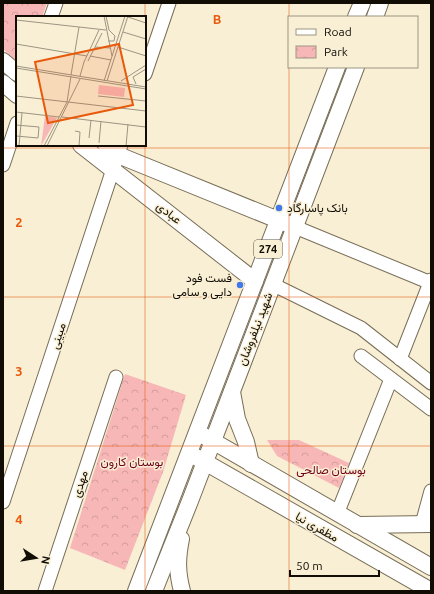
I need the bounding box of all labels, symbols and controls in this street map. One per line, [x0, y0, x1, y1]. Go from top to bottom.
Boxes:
text: B [213, 12, 222, 26]
inset map [16, 16, 146, 146]
legend [288, 16, 418, 68]
text: Road [324, 25, 352, 38]
text: Park [324, 45, 348, 58]
street label: عبادی [153, 199, 184, 228]
place label: بانک پاسارگاد [287, 201, 348, 216]
marker: بانک پاسارگاد [274, 203, 284, 213]
text: 2 [15, 215, 23, 229]
road number: 274 [254, 240, 282, 258]
place label: فست فود دایی و سامی [172, 271, 232, 300]
marker: فست فود دایی و سامی [235, 280, 245, 290]
street label: شهید نیلفروشان [235, 291, 276, 368]
street label: مبینی [47, 321, 70, 351]
text: 3 [15, 364, 23, 378]
park label: بوستان کارون [101, 455, 163, 470]
park label: بوستان صالحی [296, 463, 366, 478]
street label: مهدی [69, 469, 92, 499]
street label: مظفری نیا [293, 509, 341, 546]
text: 4 [15, 512, 23, 526]
north arrow [16, 538, 56, 578]
scale bar [290, 552, 379, 578]
text: N [39, 555, 53, 565]
text: 50 m [296, 559, 323, 572]

